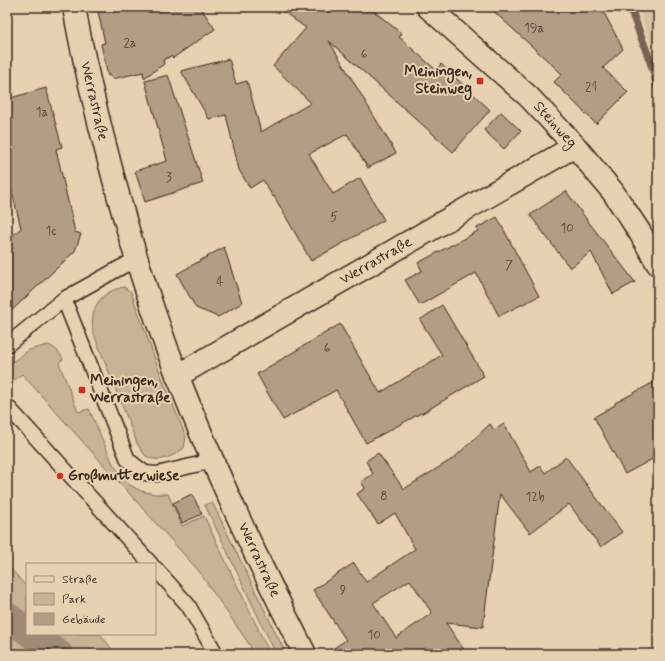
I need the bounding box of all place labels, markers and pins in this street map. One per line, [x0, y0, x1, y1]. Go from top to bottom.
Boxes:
place label: Meiningen, Steinweg [404, 62, 473, 101]
marker: Meiningen, Steinweg [475, 76, 485, 86]
place label: Meiningen, Werrastraße [89, 371, 171, 408]
marker: Meiningen, Werrastraße [77, 385, 87, 395]
place label: Großmutterwiese [68, 466, 180, 486]
marker: Großmutterwiese [55, 471, 65, 481]

